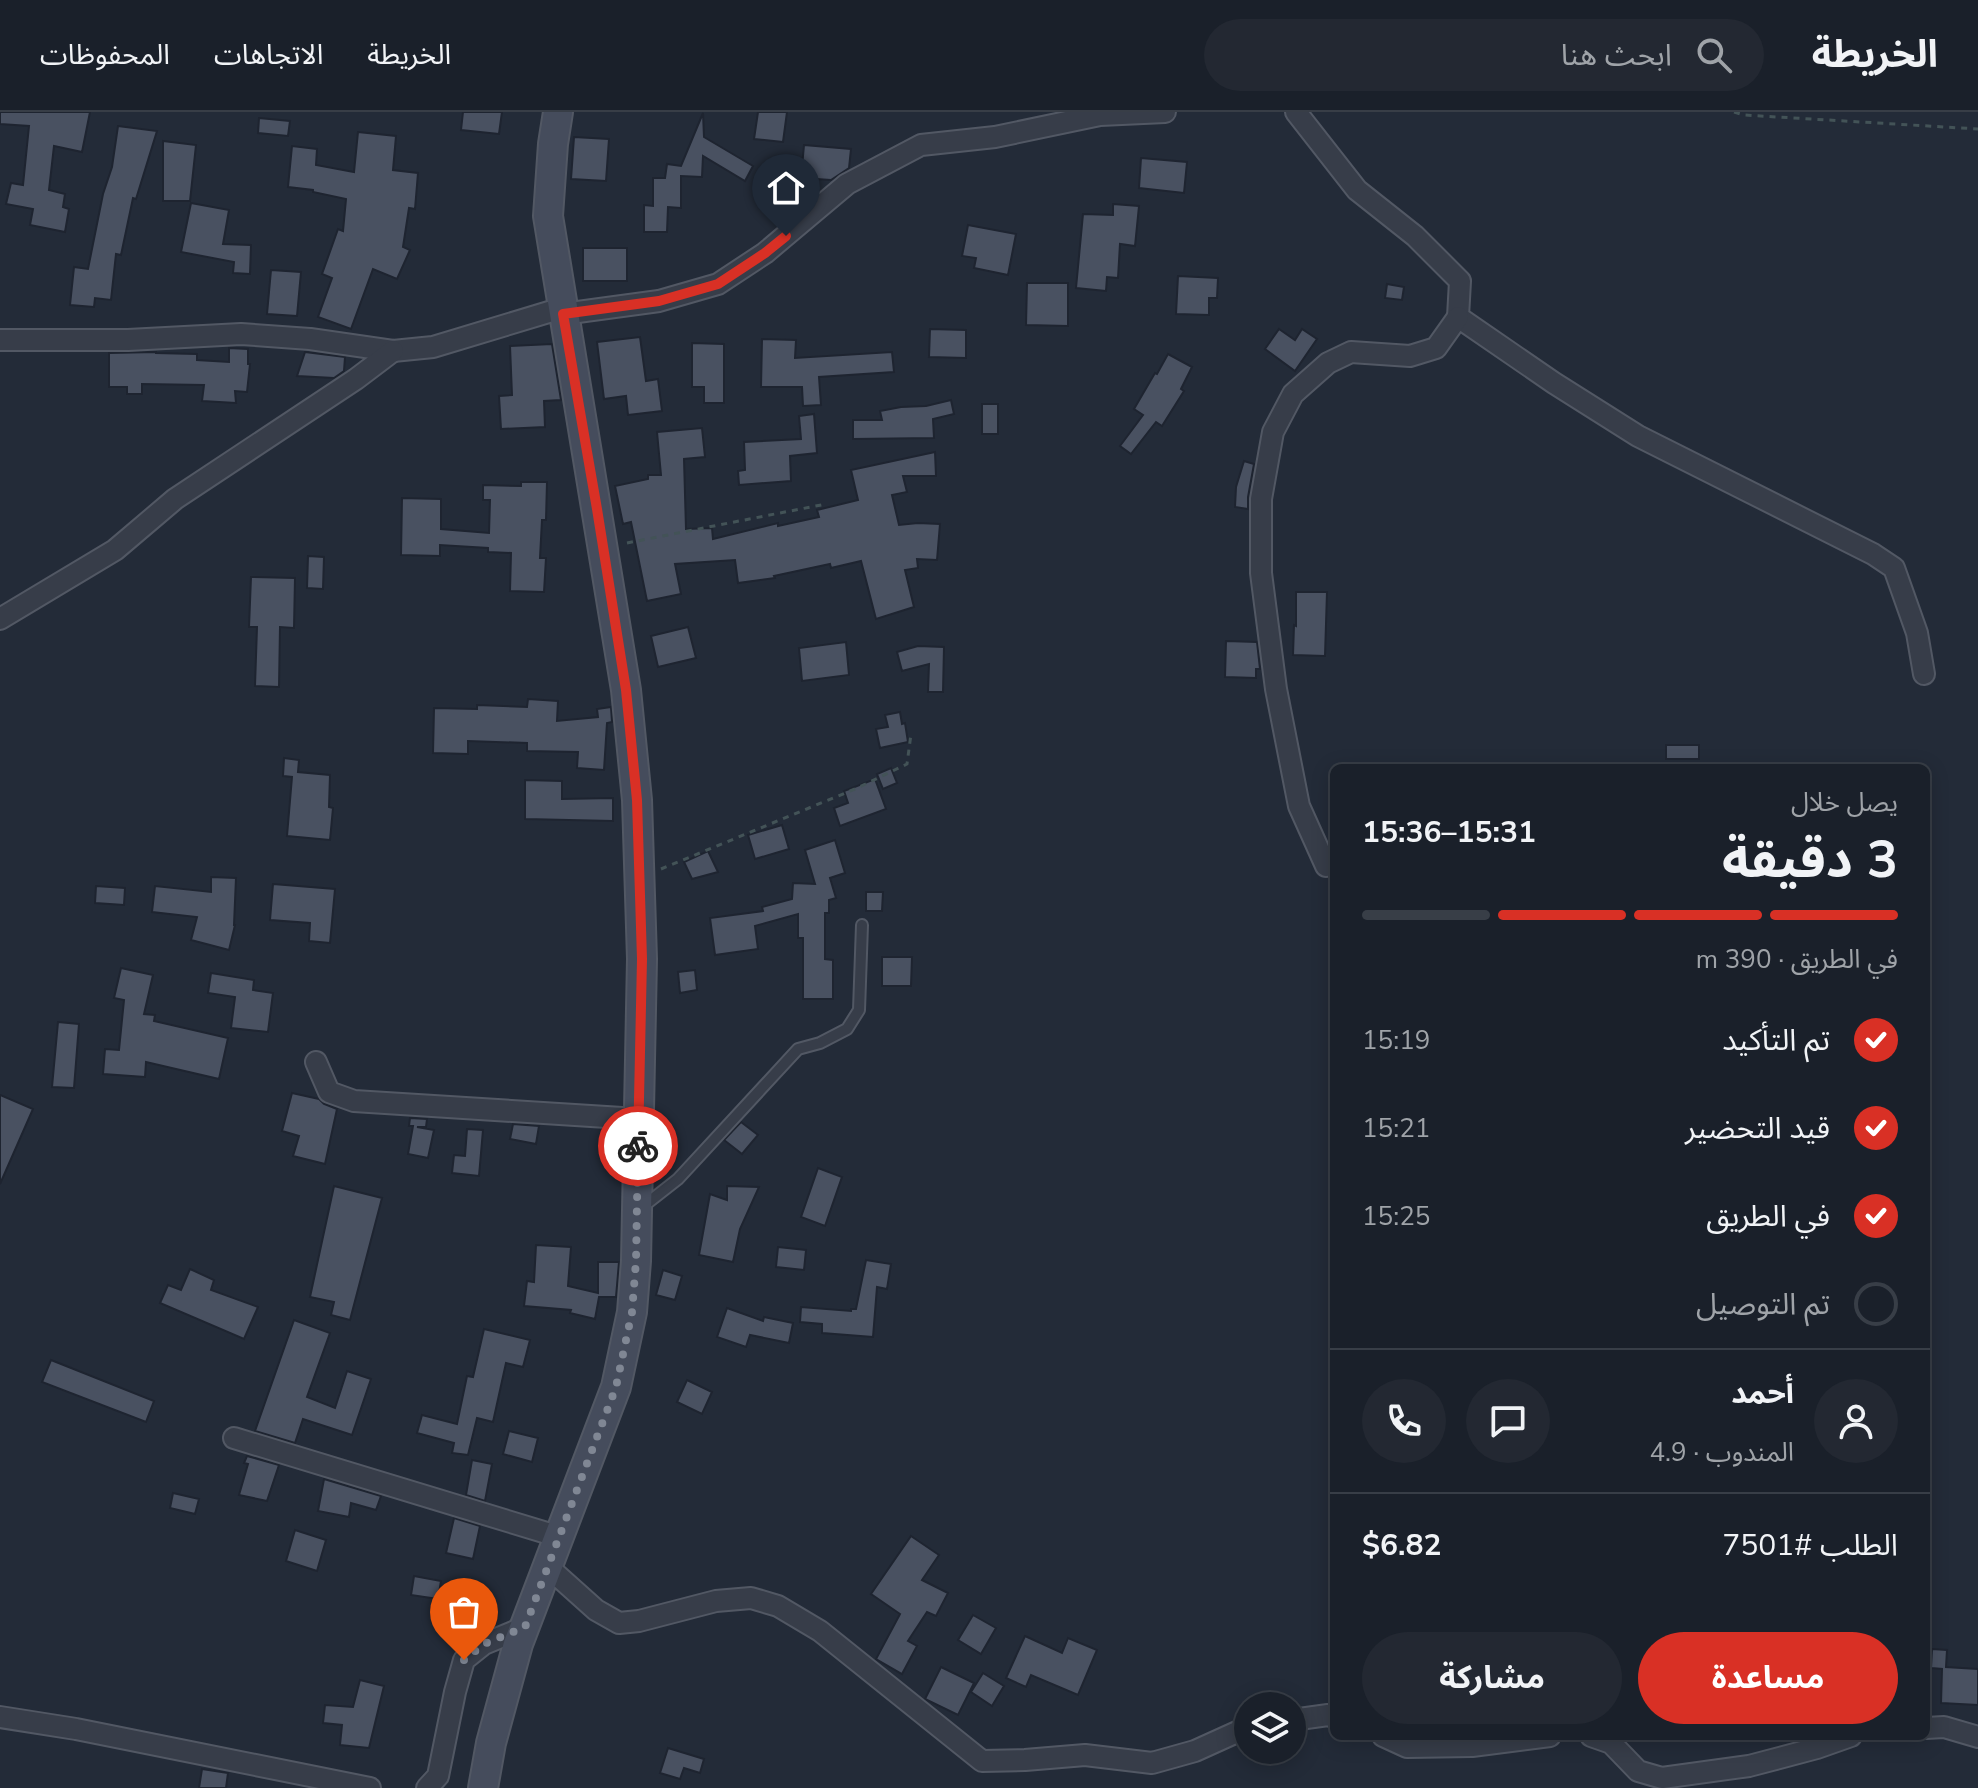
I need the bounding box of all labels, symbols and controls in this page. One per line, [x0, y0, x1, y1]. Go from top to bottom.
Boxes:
search box [1204, 19, 1764, 91]
text: الخريطة [1812, 29, 1938, 80]
icon: search [1692, 33, 1736, 77]
text: ابحث هنا [1561, 35, 1672, 76]
text: المحفوظات [40, 36, 170, 74]
text: الاتجاهات [214, 36, 323, 74]
text: الخريطة [367, 36, 451, 74]
pin [752, 154, 820, 236]
icon: home [764, 166, 808, 210]
text: يصل خلال [1791, 785, 1898, 820]
text: 15:31–15:36 [1362, 812, 1536, 853]
text: 3 دقيقة [1722, 824, 1898, 895]
text: في الطريق · 390 m [1696, 942, 1898, 977]
icon: check [1854, 1018, 1898, 1062]
text: تم التأكيد [1722, 1020, 1830, 1061]
text: 15:19 [1362, 1023, 1430, 1058]
courier [598, 1106, 678, 1186]
icon: check [1854, 1106, 1898, 1150]
text: قيد التحضير [1685, 1108, 1830, 1149]
text: 15:21 [1362, 1111, 1430, 1146]
icon: bike [616, 1124, 660, 1168]
icon: check [1854, 1194, 1898, 1238]
text: في الطريق [1706, 1196, 1830, 1237]
text: 15:25 [1362, 1199, 1430, 1234]
text: تم التوصيل [1696, 1284, 1830, 1325]
text: أحمد [1731, 1373, 1794, 1414]
button: phone [1362, 1379, 1446, 1463]
button: chat [1466, 1379, 1550, 1463]
button: person [1814, 1379, 1898, 1463]
text: المندوب · 4.9 [1649, 1435, 1794, 1470]
text: $6.82 [1362, 1525, 1441, 1566]
text: الطلب #7501 [1722, 1525, 1898, 1566]
pin [430, 1578, 498, 1660]
icon: bag [442, 1590, 486, 1634]
button: مشاركة [1362, 1632, 1622, 1724]
button: مساعدة [1638, 1632, 1898, 1724]
map controls [1234, 1692, 1306, 1764]
button: layers [1234, 1692, 1306, 1764]

